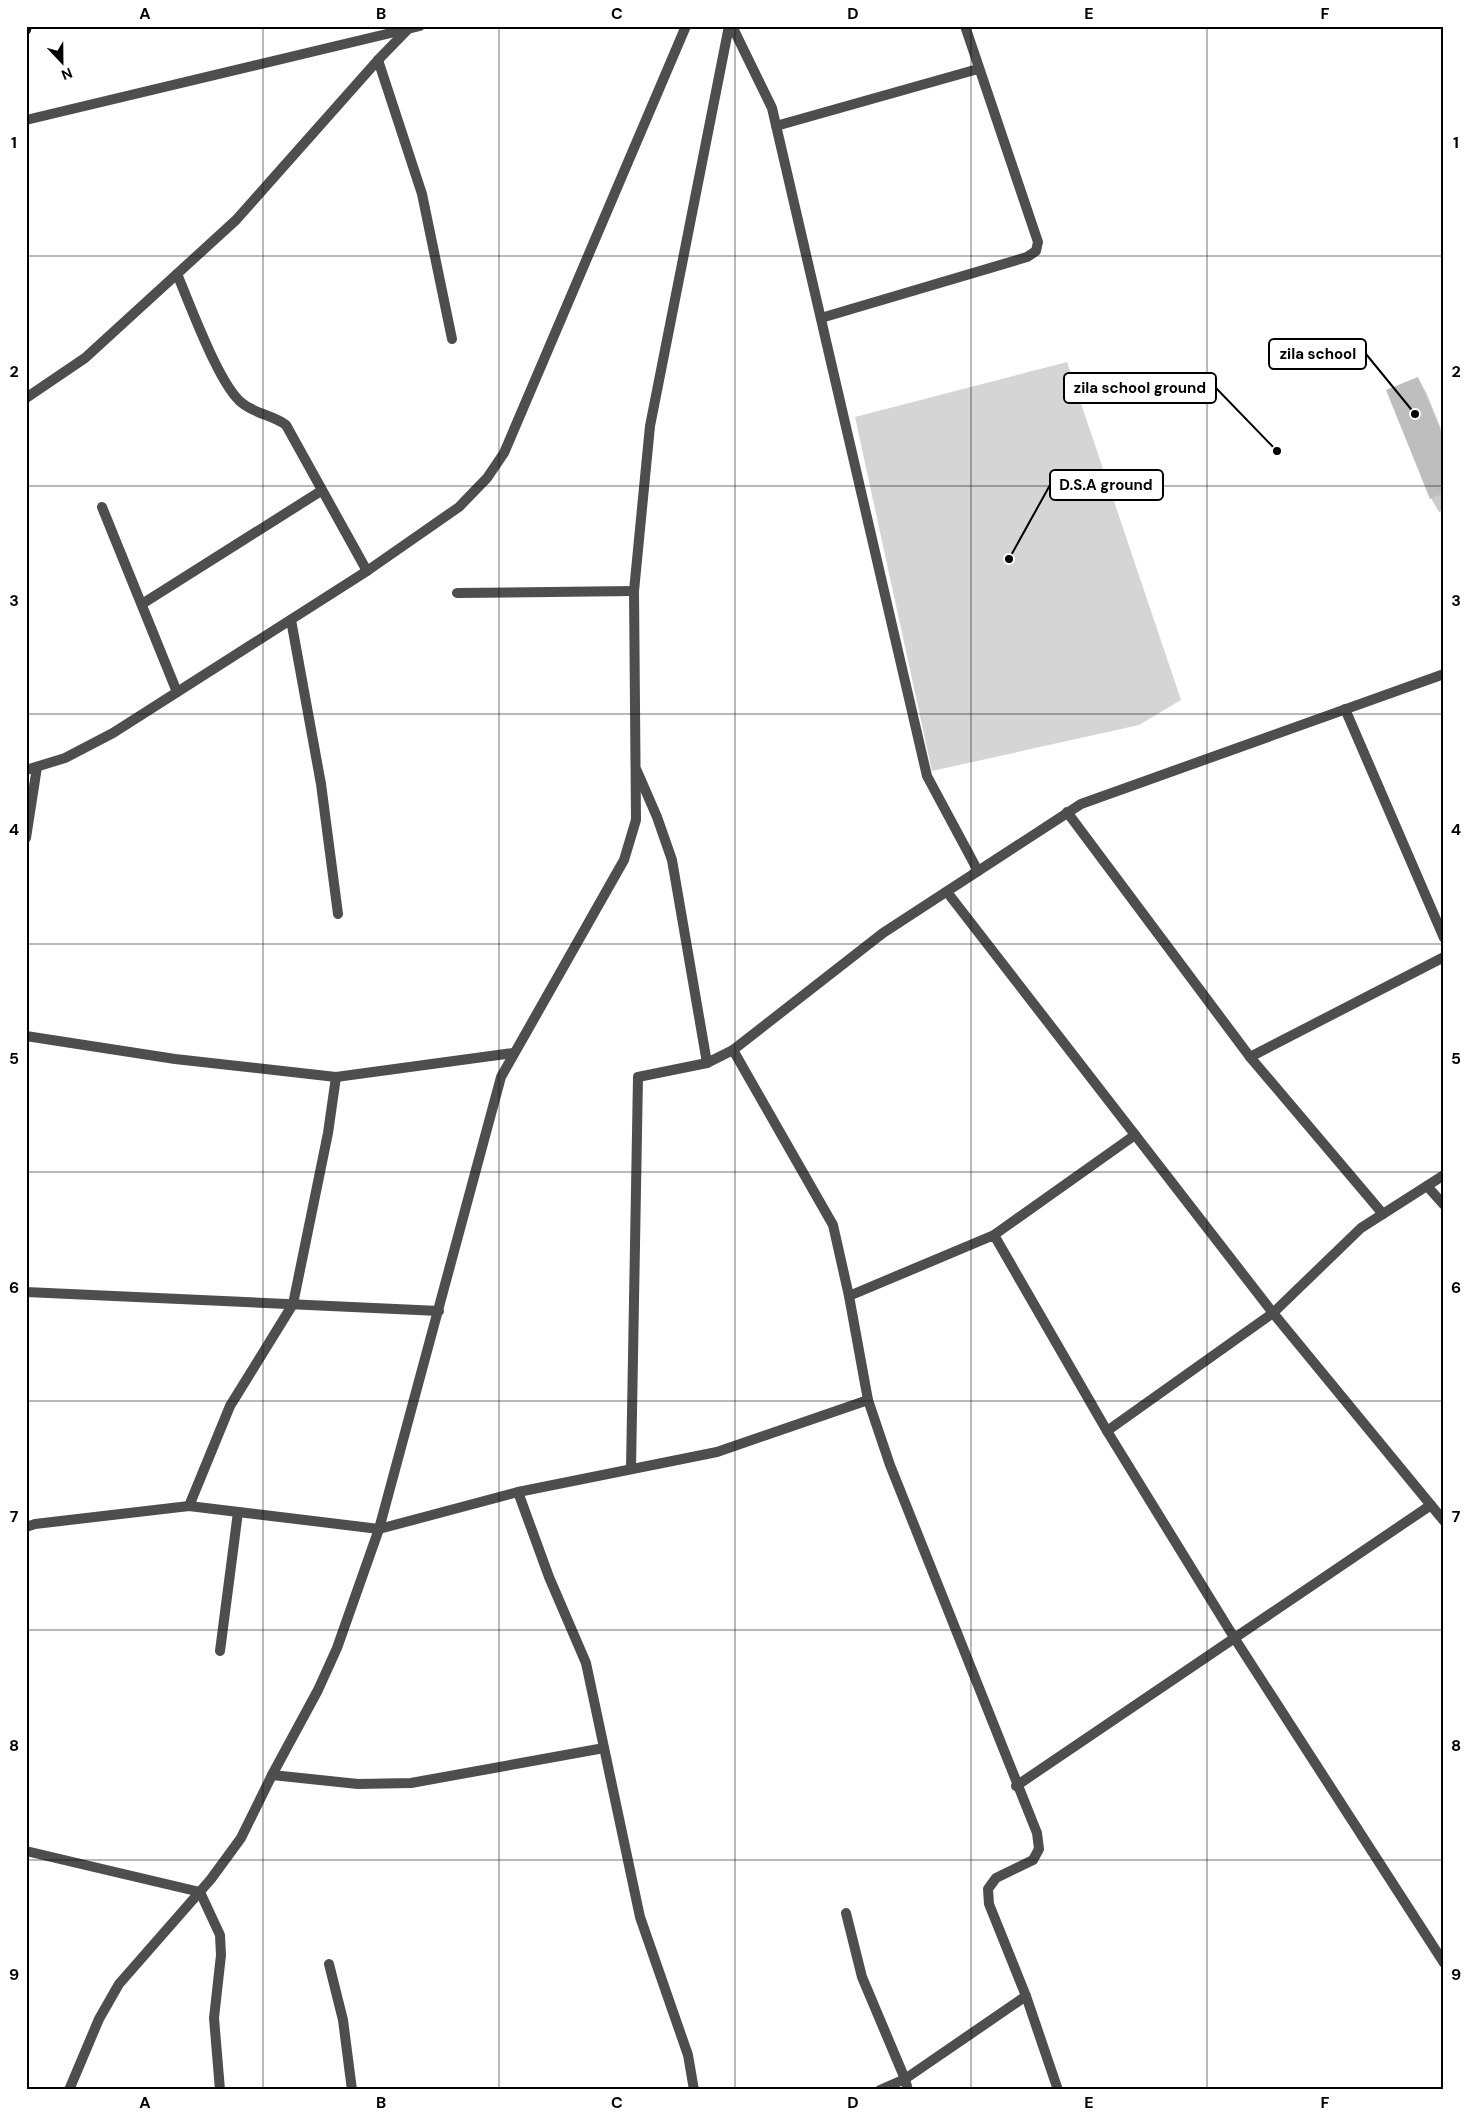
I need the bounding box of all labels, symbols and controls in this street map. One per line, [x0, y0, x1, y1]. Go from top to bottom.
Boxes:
text: A [139, 3, 151, 24]
text: B [376, 3, 386, 24]
text: C [611, 3, 623, 24]
text: D [847, 3, 859, 24]
text: E [1084, 3, 1094, 24]
text: F [1321, 3, 1330, 24]
north arrow [38, 38, 88, 88]
text: N [59, 64, 75, 84]
text: 1 [11, 132, 17, 153]
text: 1 [1453, 132, 1459, 153]
callout: zila school [1269, 339, 1366, 369]
text: zila school [1280, 344, 1356, 364]
text: 2 [9, 361, 19, 382]
text: 2 [1451, 361, 1461, 382]
callout: zila school ground [1064, 373, 1216, 403]
text: zila school ground [1074, 378, 1206, 398]
callout: D.S.A ground [1050, 470, 1163, 500]
text: D.S.A ground [1059, 475, 1153, 495]
text: 3 [9, 590, 19, 611]
text: 3 [1451, 590, 1461, 611]
text: 4 [9, 819, 19, 840]
text: 4 [1451, 819, 1461, 840]
text: 5 [9, 1048, 19, 1069]
text: 5 [1451, 1048, 1461, 1069]
text: 6 [9, 1277, 19, 1298]
text: 6 [1451, 1277, 1461, 1298]
text: 7 [10, 1506, 19, 1527]
text: 7 [1452, 1506, 1461, 1527]
text: 8 [9, 1735, 19, 1756]
text: 8 [1451, 1735, 1461, 1756]
text: 9 [9, 1964, 19, 1985]
text: 9 [1451, 1964, 1461, 1985]
text: A [139, 2092, 151, 2113]
text: B [376, 2092, 386, 2113]
text: C [611, 2092, 623, 2113]
text: D [847, 2092, 859, 2113]
text: E [1084, 2092, 1094, 2113]
text: F [1321, 2092, 1330, 2113]

